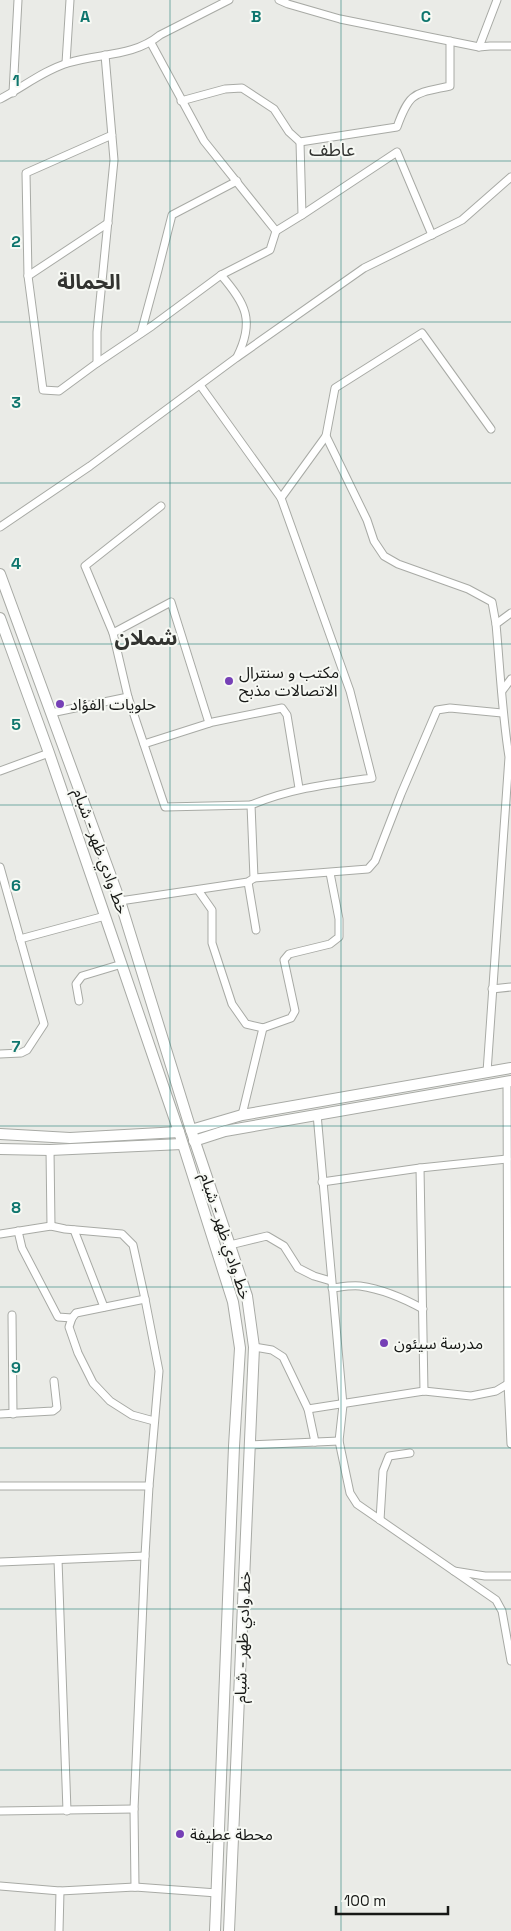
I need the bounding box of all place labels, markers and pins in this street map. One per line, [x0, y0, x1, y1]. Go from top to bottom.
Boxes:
place label: مكتب و سنترال الاتصالات مذبح [239, 662, 339, 703]
marker: مكتب و سنترال الاتصالات مذبح [223, 675, 235, 687]
place label: حلويات الفؤاد [70, 694, 156, 715]
marker: حلويات الفؤاد [54, 698, 66, 710]
place label: مدرسة سيئون [394, 1333, 483, 1354]
marker: مدرسة سيئون [378, 1337, 390, 1349]
place label: محطة عطيفة [190, 1824, 273, 1845]
marker: محطة عطيفة [174, 1828, 186, 1840]

